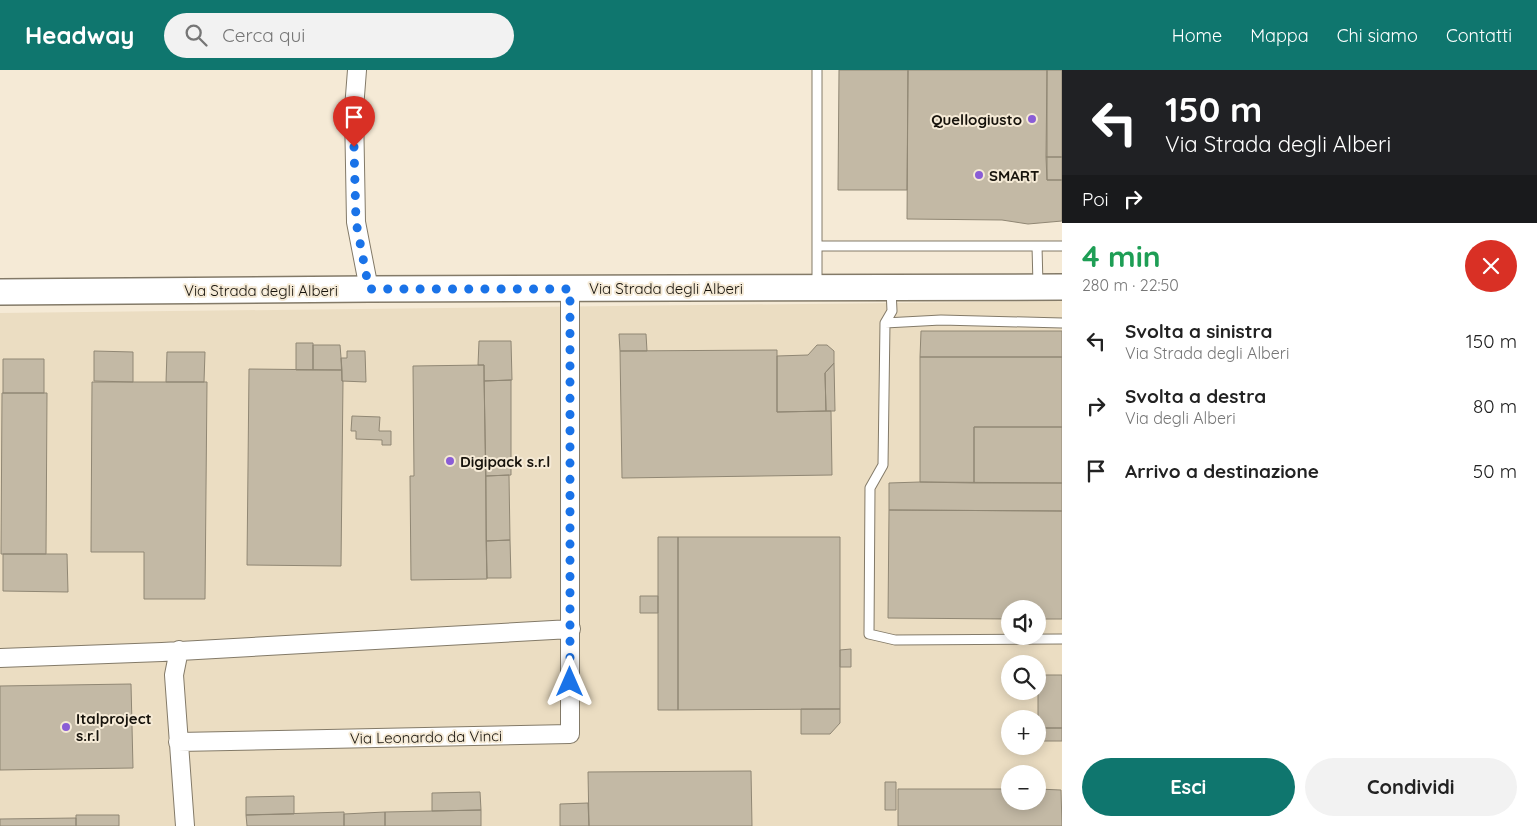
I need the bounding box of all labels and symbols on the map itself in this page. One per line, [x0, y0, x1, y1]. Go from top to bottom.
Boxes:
pin [333, 96, 375, 147]
place label: Quellogiusto [931, 110, 1022, 129]
marker: Quellogiusto [1026, 113, 1038, 125]
place label: SMART [989, 166, 1039, 185]
marker: SMART [973, 169, 985, 181]
street label: Via Strada degli Alberi [589, 279, 743, 298]
street label: Via Strada degli Alberi [184, 281, 338, 300]
place label: Digipack s.r.l [460, 452, 550, 471]
marker: Digipack s.r.l [444, 455, 456, 467]
position arrow [543, 655, 595, 707]
place label: Italproject s.r.l [76, 709, 152, 745]
marker: Italproject s.r.l [60, 721, 72, 733]
street label: Via Leonardo da Vinci [350, 726, 502, 748]

